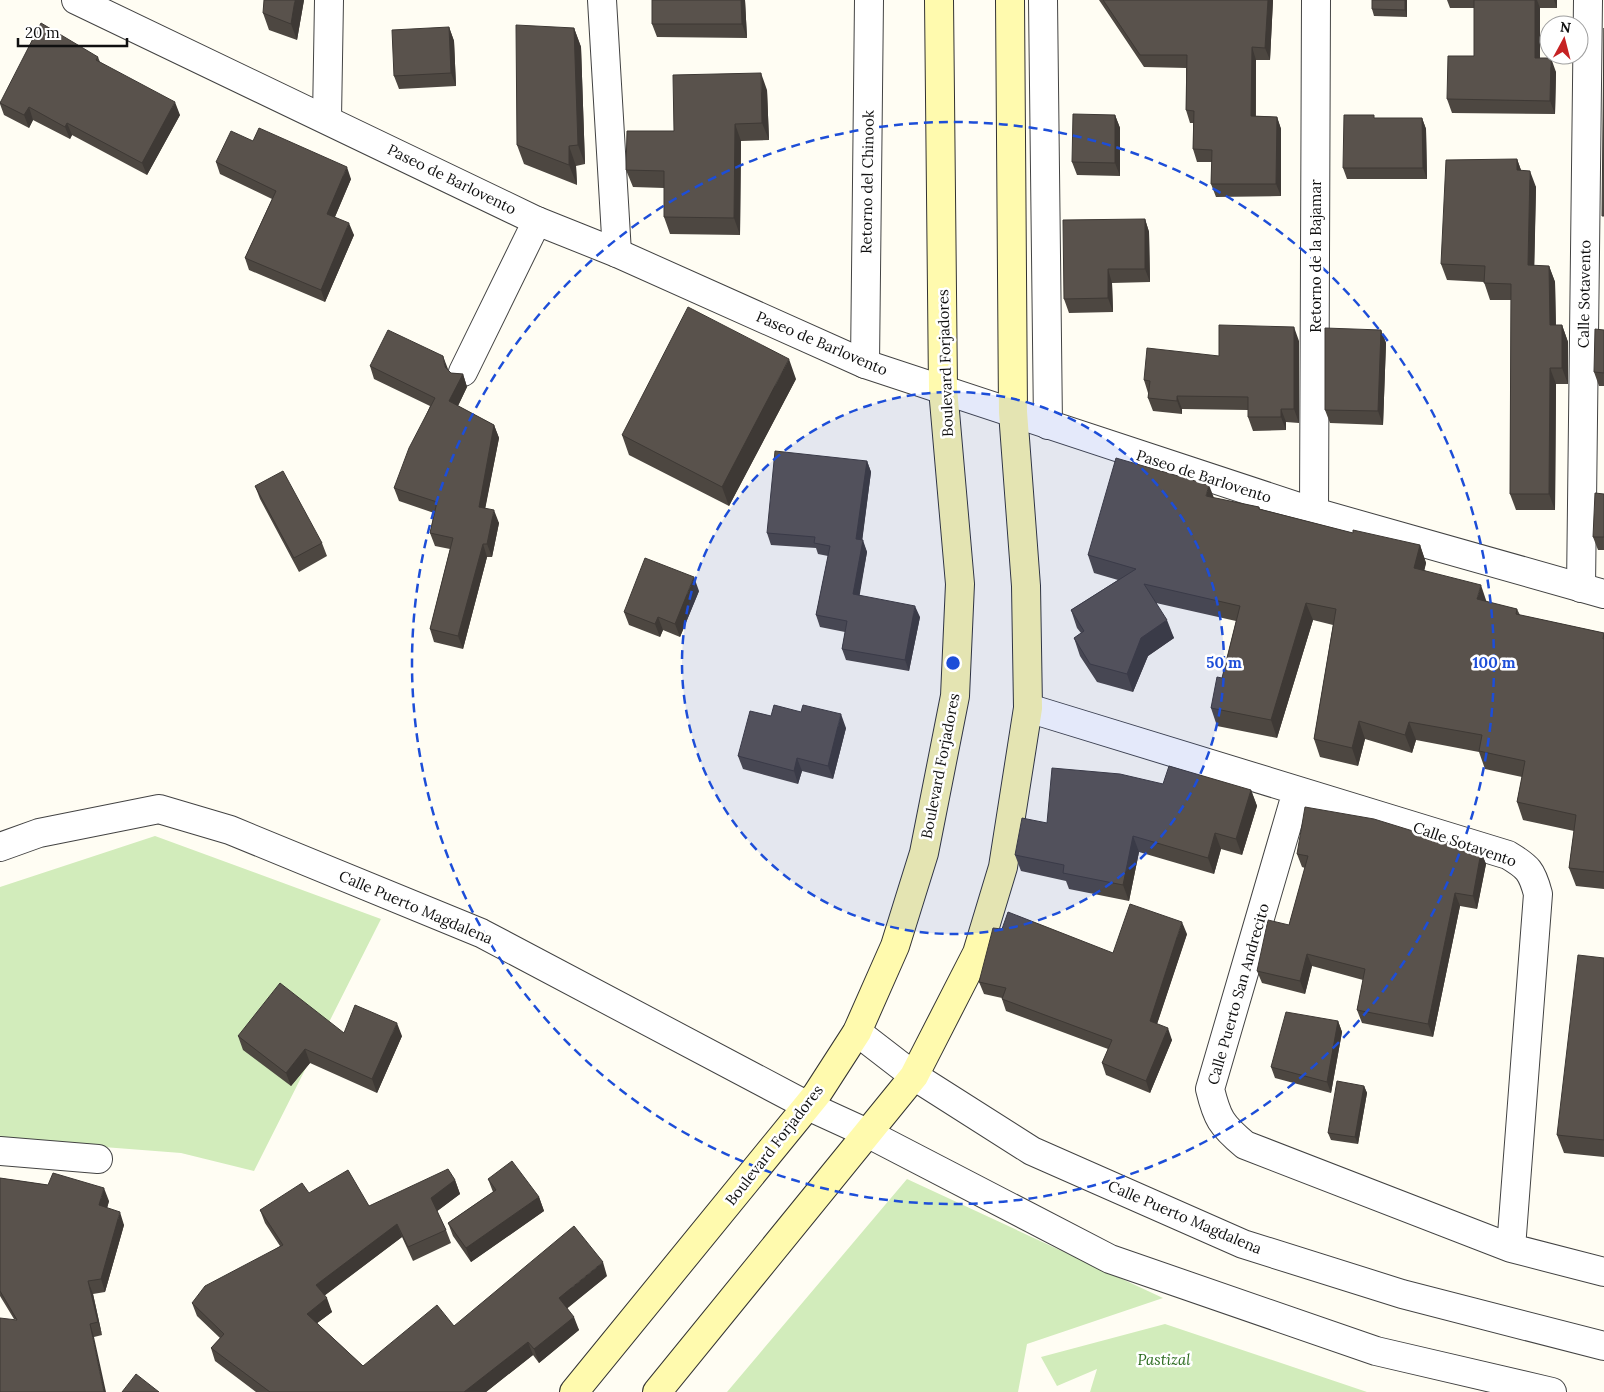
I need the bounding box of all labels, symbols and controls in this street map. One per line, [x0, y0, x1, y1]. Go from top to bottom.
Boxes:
scale bar [18, 15, 126, 47]
north arrow [1539, 15, 1589, 65]
text: N [1559, 18, 1572, 37]
text: 20 m [25, 23, 60, 42]
street label: Retorno del Chinook [856, 110, 878, 254]
street label: Paseo de Barlovento [384, 140, 520, 219]
street label: Retorno de la Bajamar [1306, 179, 1325, 333]
street label: Calle Sotavento [1574, 239, 1594, 348]
street label: Boulevard Forjadores [933, 289, 957, 437]
street label: Paseo de Barlovento [753, 307, 891, 379]
street label: Paseo de Barlovento [1134, 445, 1274, 507]
text: 50 m [1206, 653, 1242, 672]
text: 100 m [1473, 653, 1516, 672]
centre of rings [944, 654, 962, 672]
street label: Boulevard Forjadores [917, 692, 963, 840]
street label: Calle Sotavento [1411, 817, 1519, 871]
street label: Calle Puerto Magdalena [336, 866, 496, 948]
street label: Calle Puerto San Andrecito [1203, 901, 1273, 1087]
street label: Boulevard Forjadores [721, 1081, 827, 1209]
street label: Calle Puerto Magdalena [1105, 1176, 1265, 1258]
park label: Pastizal [1137, 1350, 1191, 1369]

